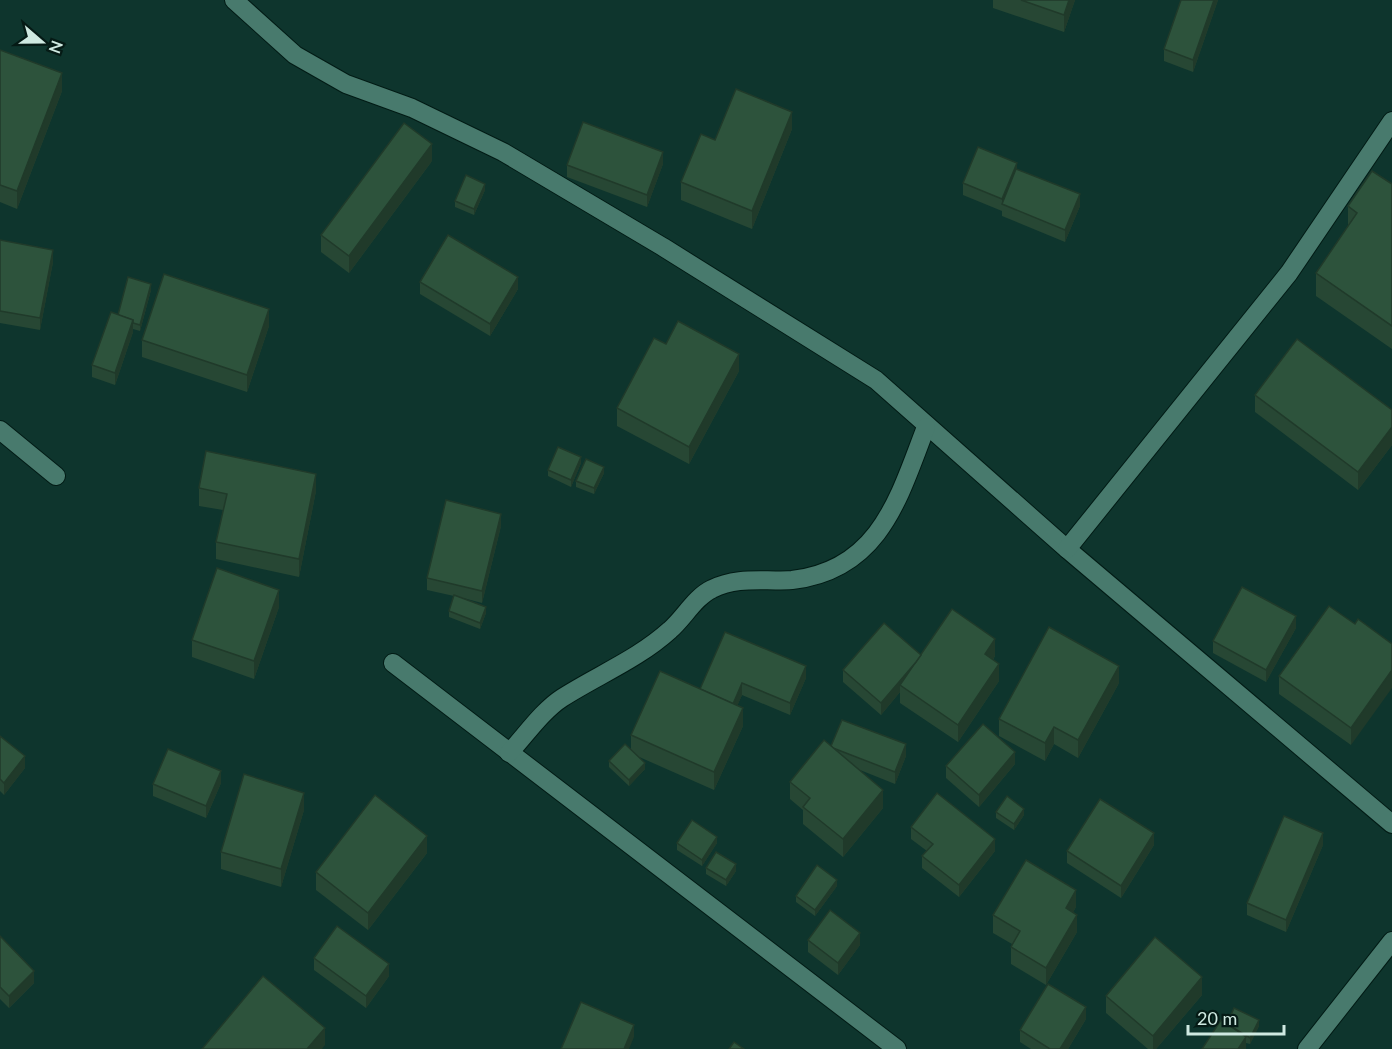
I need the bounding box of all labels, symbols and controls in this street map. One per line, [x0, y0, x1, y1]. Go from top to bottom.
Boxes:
north arrow [12, 12, 72, 72]
text: N [46, 38, 68, 56]
scale bar [1188, 998, 1284, 1036]
text: 20 m [1197, 1007, 1237, 1029]

